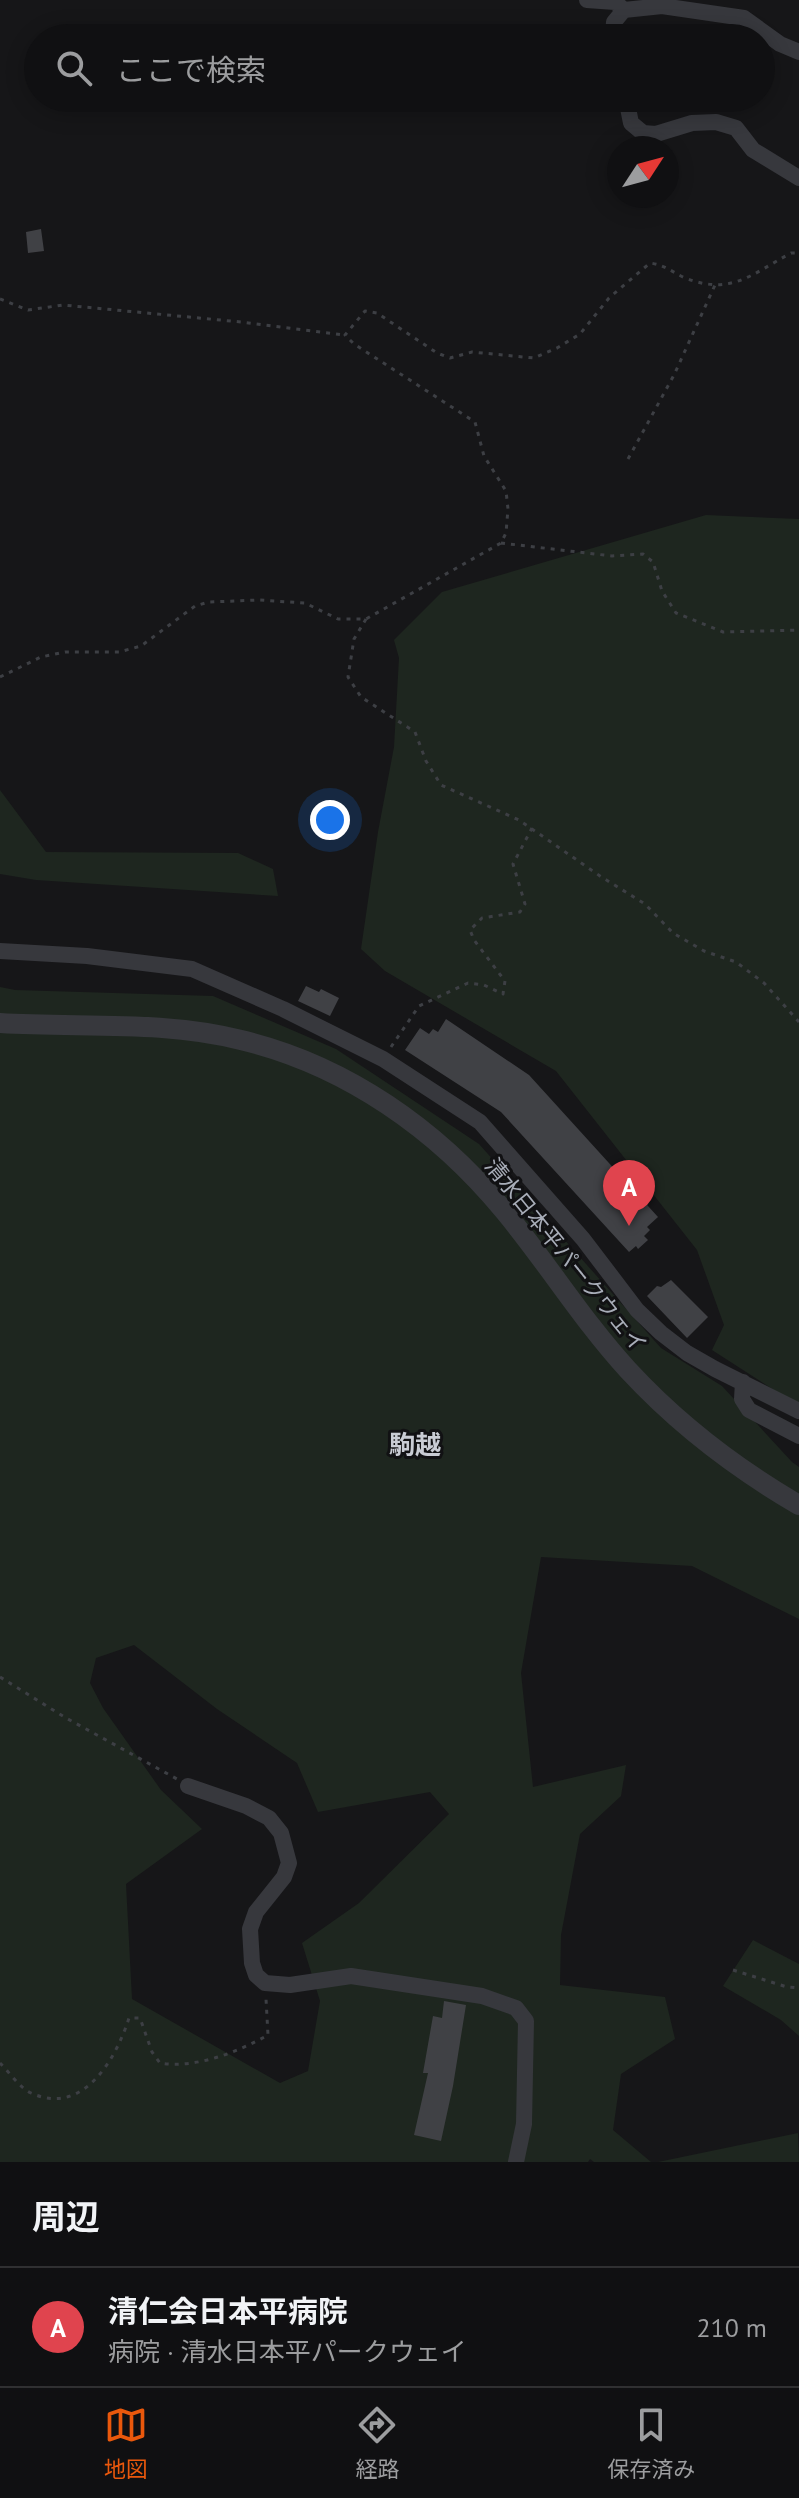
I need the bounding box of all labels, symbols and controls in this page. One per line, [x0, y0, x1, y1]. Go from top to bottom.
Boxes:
search box [24, 24, 775, 112]
icon: search [52, 46, 96, 90]
text: ここで検索 [116, 50, 266, 89]
north arrow [607, 136, 679, 208]
your location [310, 800, 350, 840]
street label: 清水日本平パークウェイ [479, 1152, 653, 1358]
pin: A [603, 1160, 655, 1226]
district label: 駒越 [389, 1428, 441, 1461]
text: 周辺 [32, 2194, 100, 2238]
text: 清仁会日本平病院 [108, 2291, 348, 2330]
text: A [50, 2311, 66, 2344]
text: 210 m [696, 2311, 767, 2344]
text: 病院 · 清水日本平パークウェイ [108, 2335, 467, 2368]
tab: 地図 [104, 2403, 148, 2483]
tab: 経路 [355, 2403, 399, 2483]
tab: 保存済み [607, 2403, 695, 2483]

